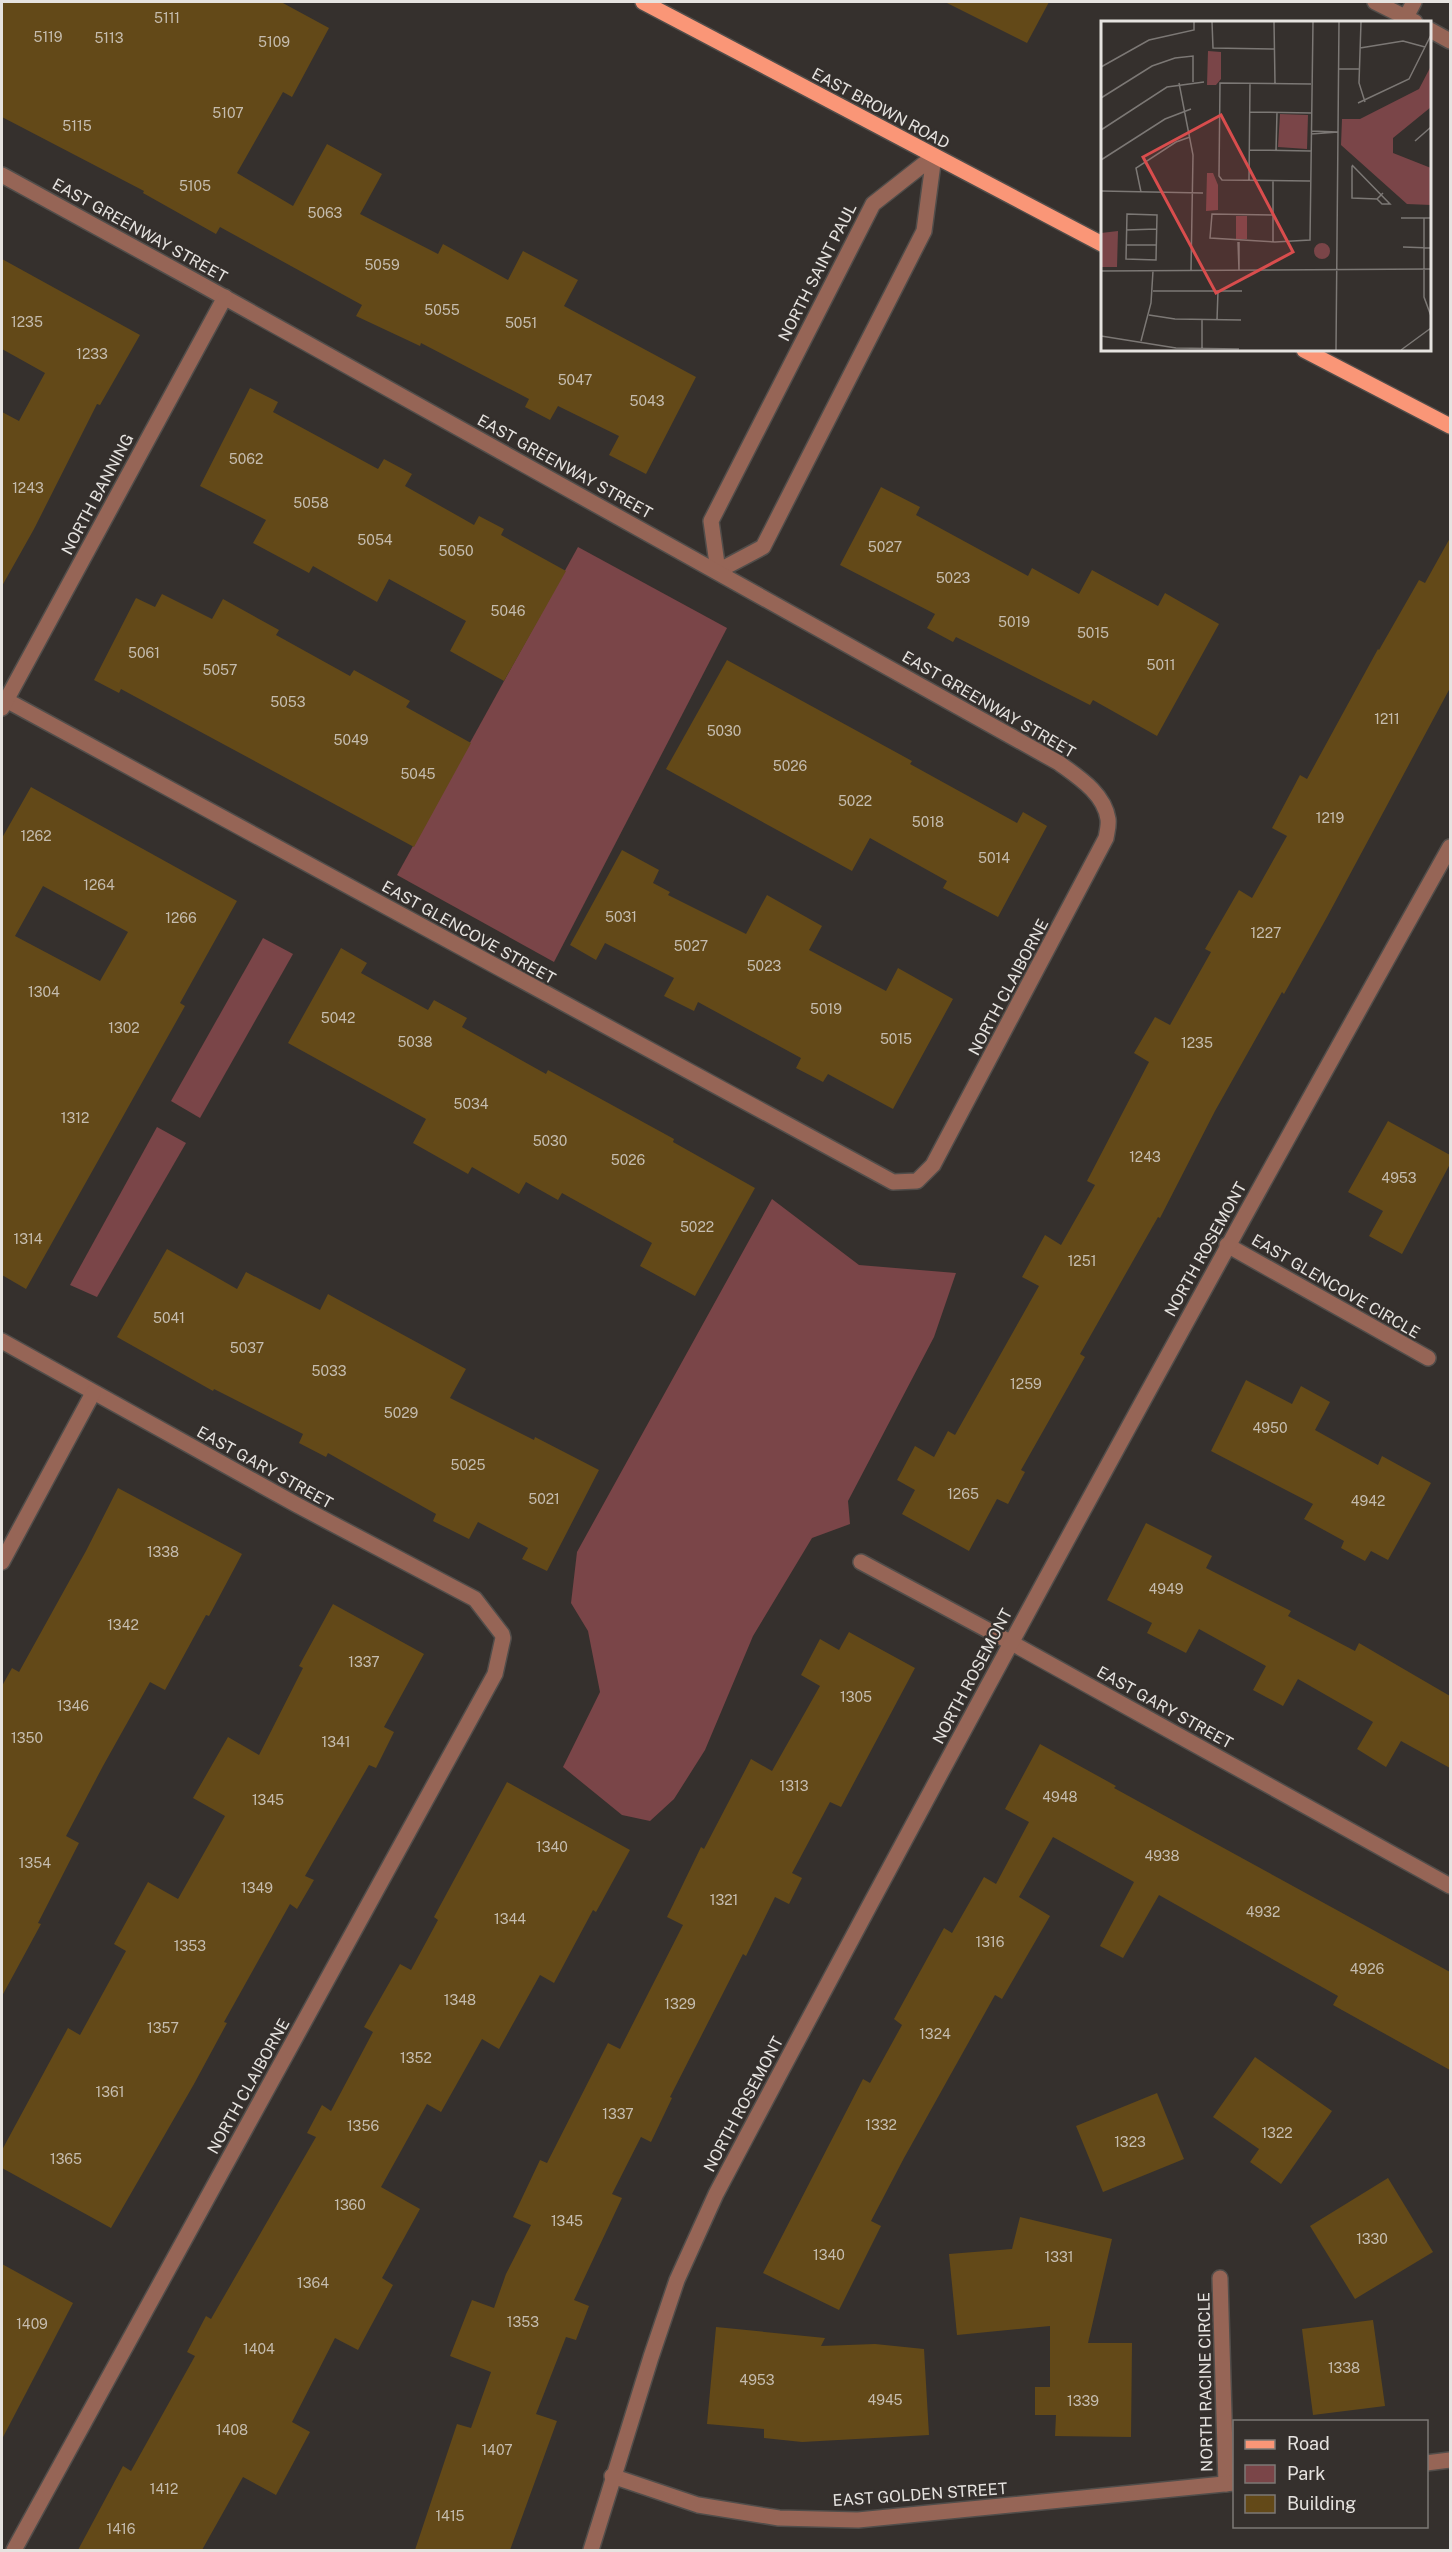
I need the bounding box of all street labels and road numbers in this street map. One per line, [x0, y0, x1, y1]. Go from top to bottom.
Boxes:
street label: EAST BROWN ROAD [809, 64, 953, 153]
street label: EAST GREENWAY STREET [49, 174, 231, 287]
street label: NORTH SAINT PAUL [774, 200, 861, 344]
street label: EAST GREENWAY STREET [474, 410, 656, 523]
street label: NORTH BANNING [57, 430, 137, 558]
street label: EAST GREENWAY STREET [899, 647, 1079, 762]
street label: EAST GLENCOVE STREET [379, 877, 559, 988]
street label: NORTH CLAIBORNE [964, 916, 1052, 1059]
street label: NORTH ROSEMONT [1161, 1178, 1251, 1320]
street label: EAST GLENCOVE CIRCLE [1248, 1230, 1423, 1342]
street label: EAST GARY STREET [193, 1422, 336, 1513]
street label: NORTH ROSEMONT [929, 1605, 1016, 1747]
street label: EAST GARY STREET [1093, 1662, 1236, 1753]
street label: NORTH CLAIBORNE [203, 2015, 294, 2157]
street label: NORTH ROSEMONT [700, 2033, 787, 2175]
street label: NORTH RACINE CIRCLE [1194, 2292, 1217, 2472]
street label: EAST GOLDEN STREET [832, 2479, 1009, 2510]

